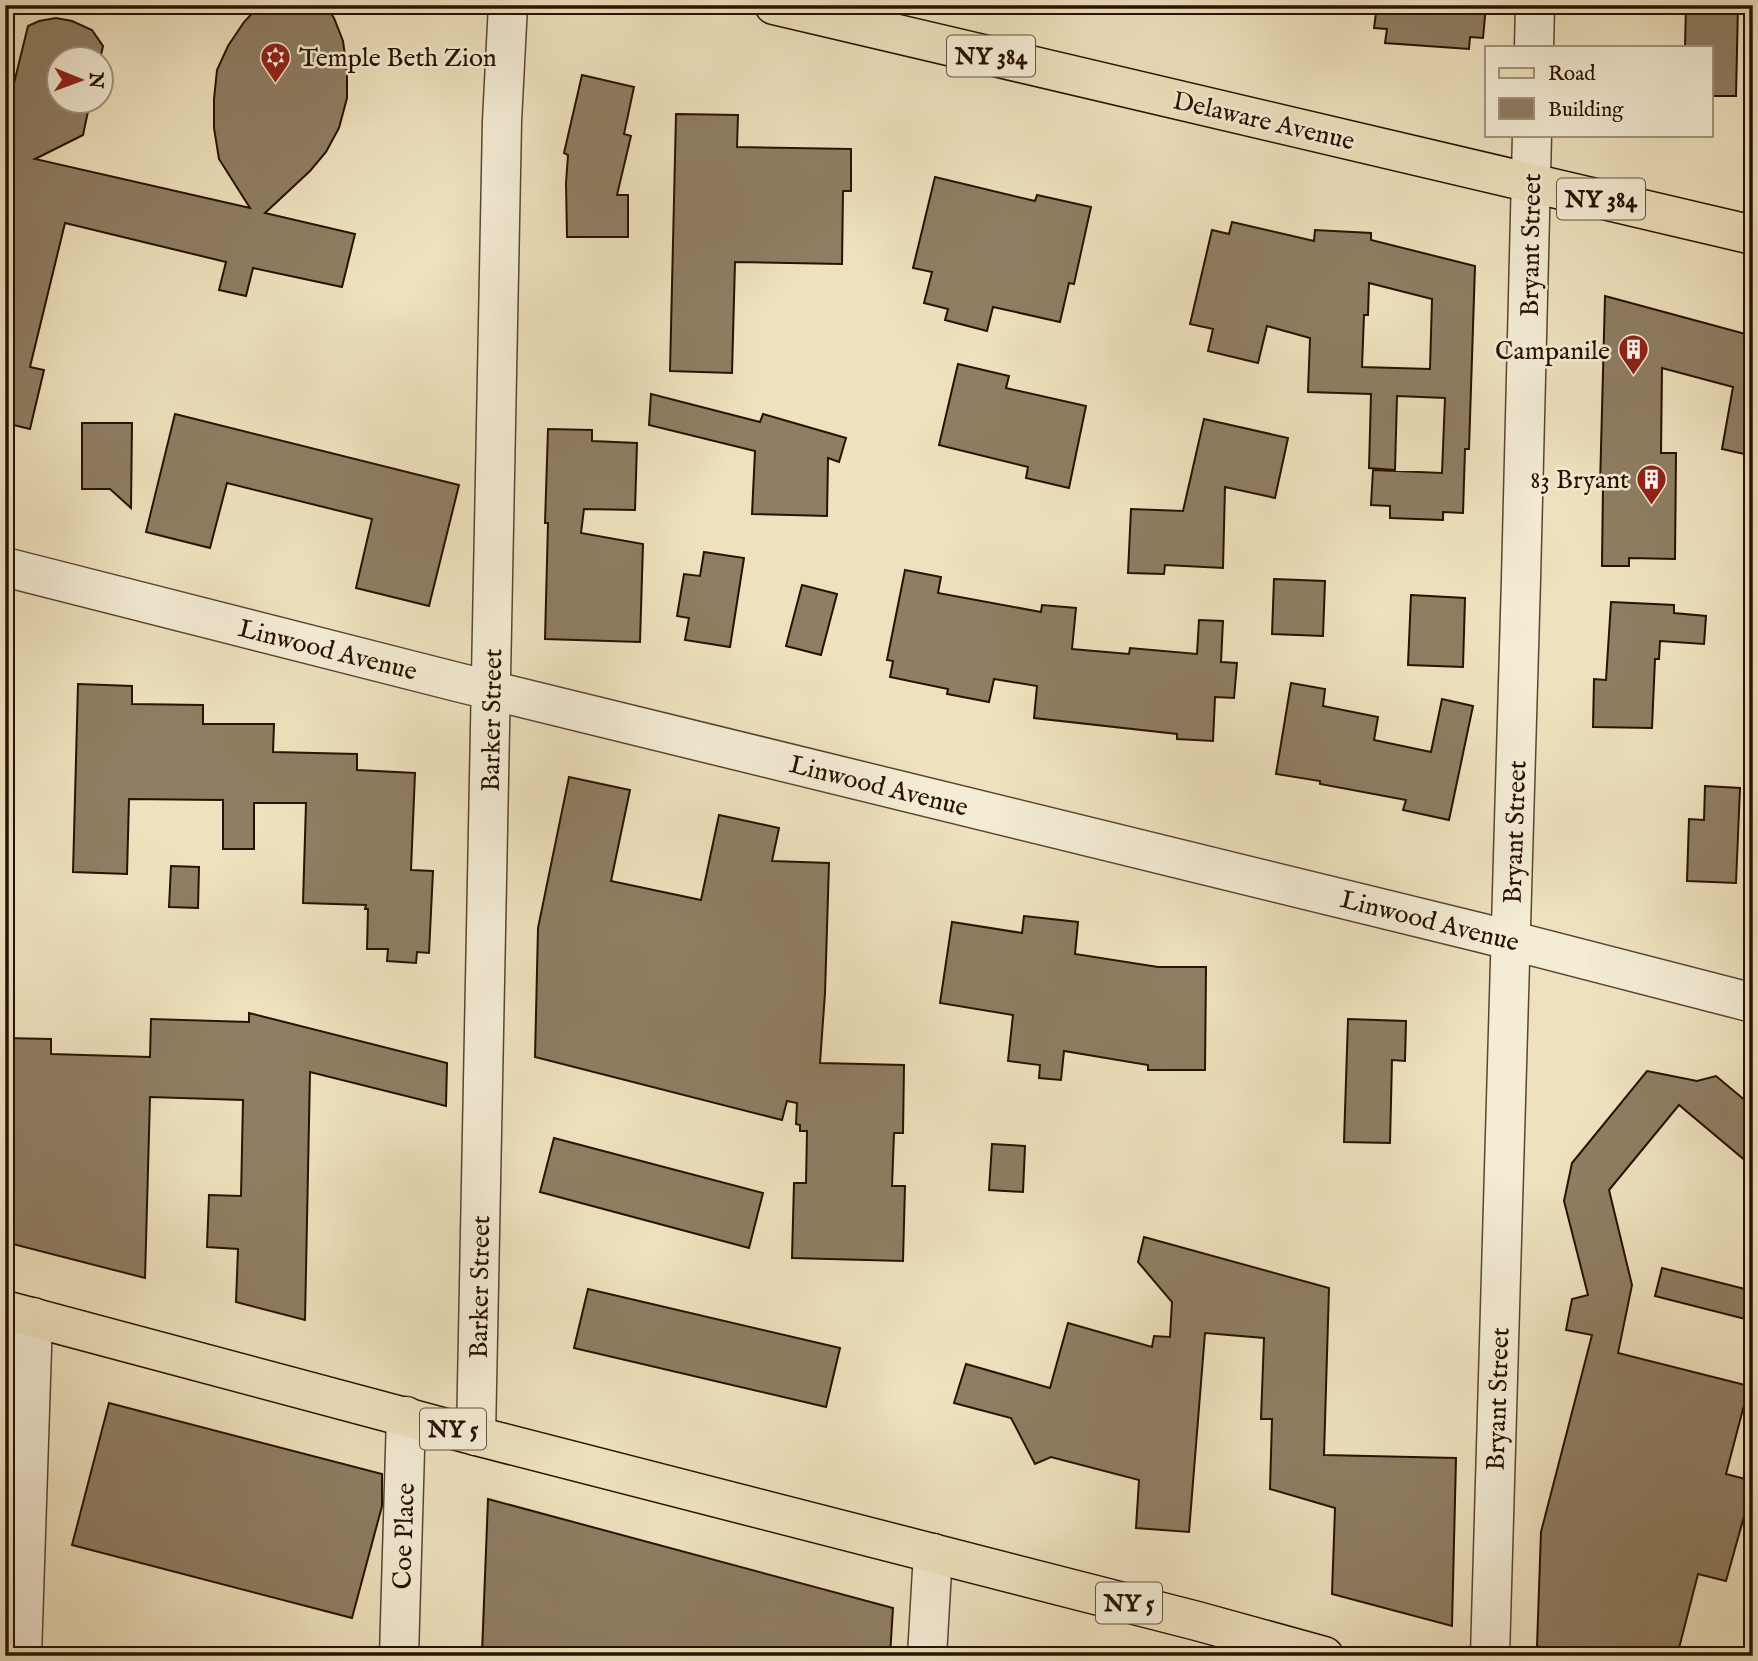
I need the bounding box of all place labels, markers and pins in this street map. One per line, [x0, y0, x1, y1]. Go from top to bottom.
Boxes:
synagogue icon: Temple Beth Zion [259, 40, 293, 84]
place label: Temple Beth Zion [299, 42, 497, 75]
building icon: Campanile [1616, 333, 1650, 377]
place label: Campanile [1495, 335, 1610, 368]
building icon: 83 Bryant [1635, 462, 1669, 506]
place label: 83 Bryant [1530, 464, 1629, 497]

